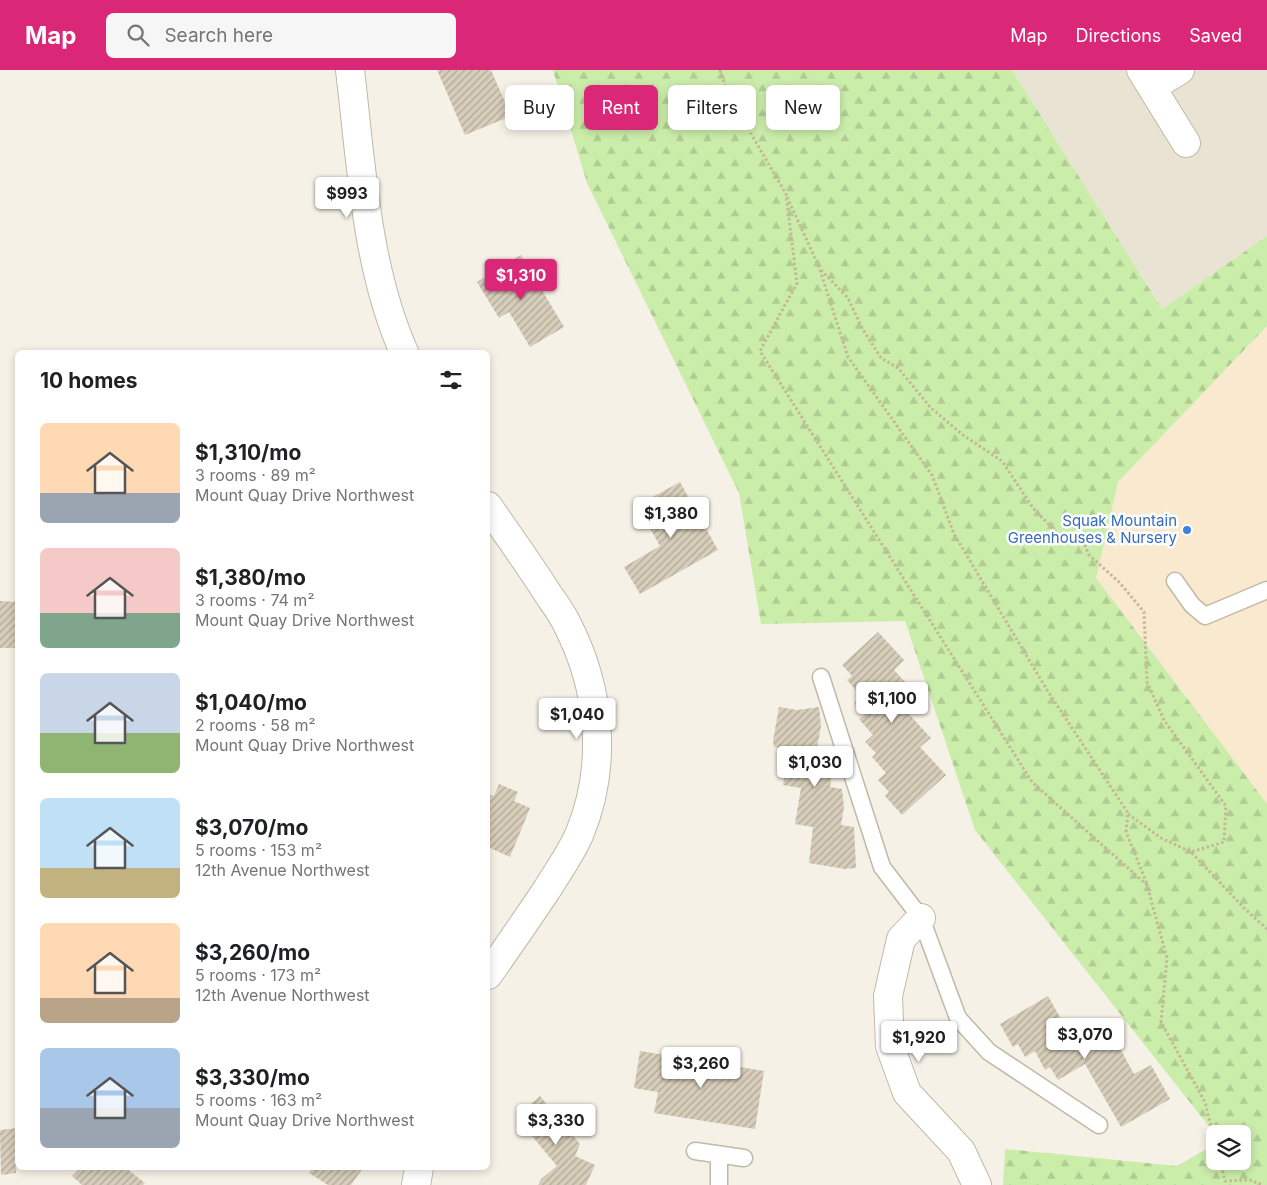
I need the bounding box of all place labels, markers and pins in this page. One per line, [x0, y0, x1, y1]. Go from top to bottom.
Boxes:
pin: $993 [317, 176, 377, 219]
pin: $1,310 [480, 258, 562, 301]
pin: $1,380 [630, 496, 712, 539]
place label: Squak Mountain Greenhouses & Nursery [1008, 511, 1178, 547]
marker: Squak Mountain Greenhouses & Nursery [1181, 524, 1193, 536]
pin: $1,100 [851, 682, 933, 724]
pin: $1,040 [536, 698, 618, 740]
pin: $1,030 [774, 746, 856, 788]
pin: $3,070 [1044, 1018, 1126, 1060]
pin: $1,920 [878, 1020, 960, 1063]
pin: $3,260 [660, 1046, 742, 1089]
pin: $3,330 [515, 1104, 597, 1146]

